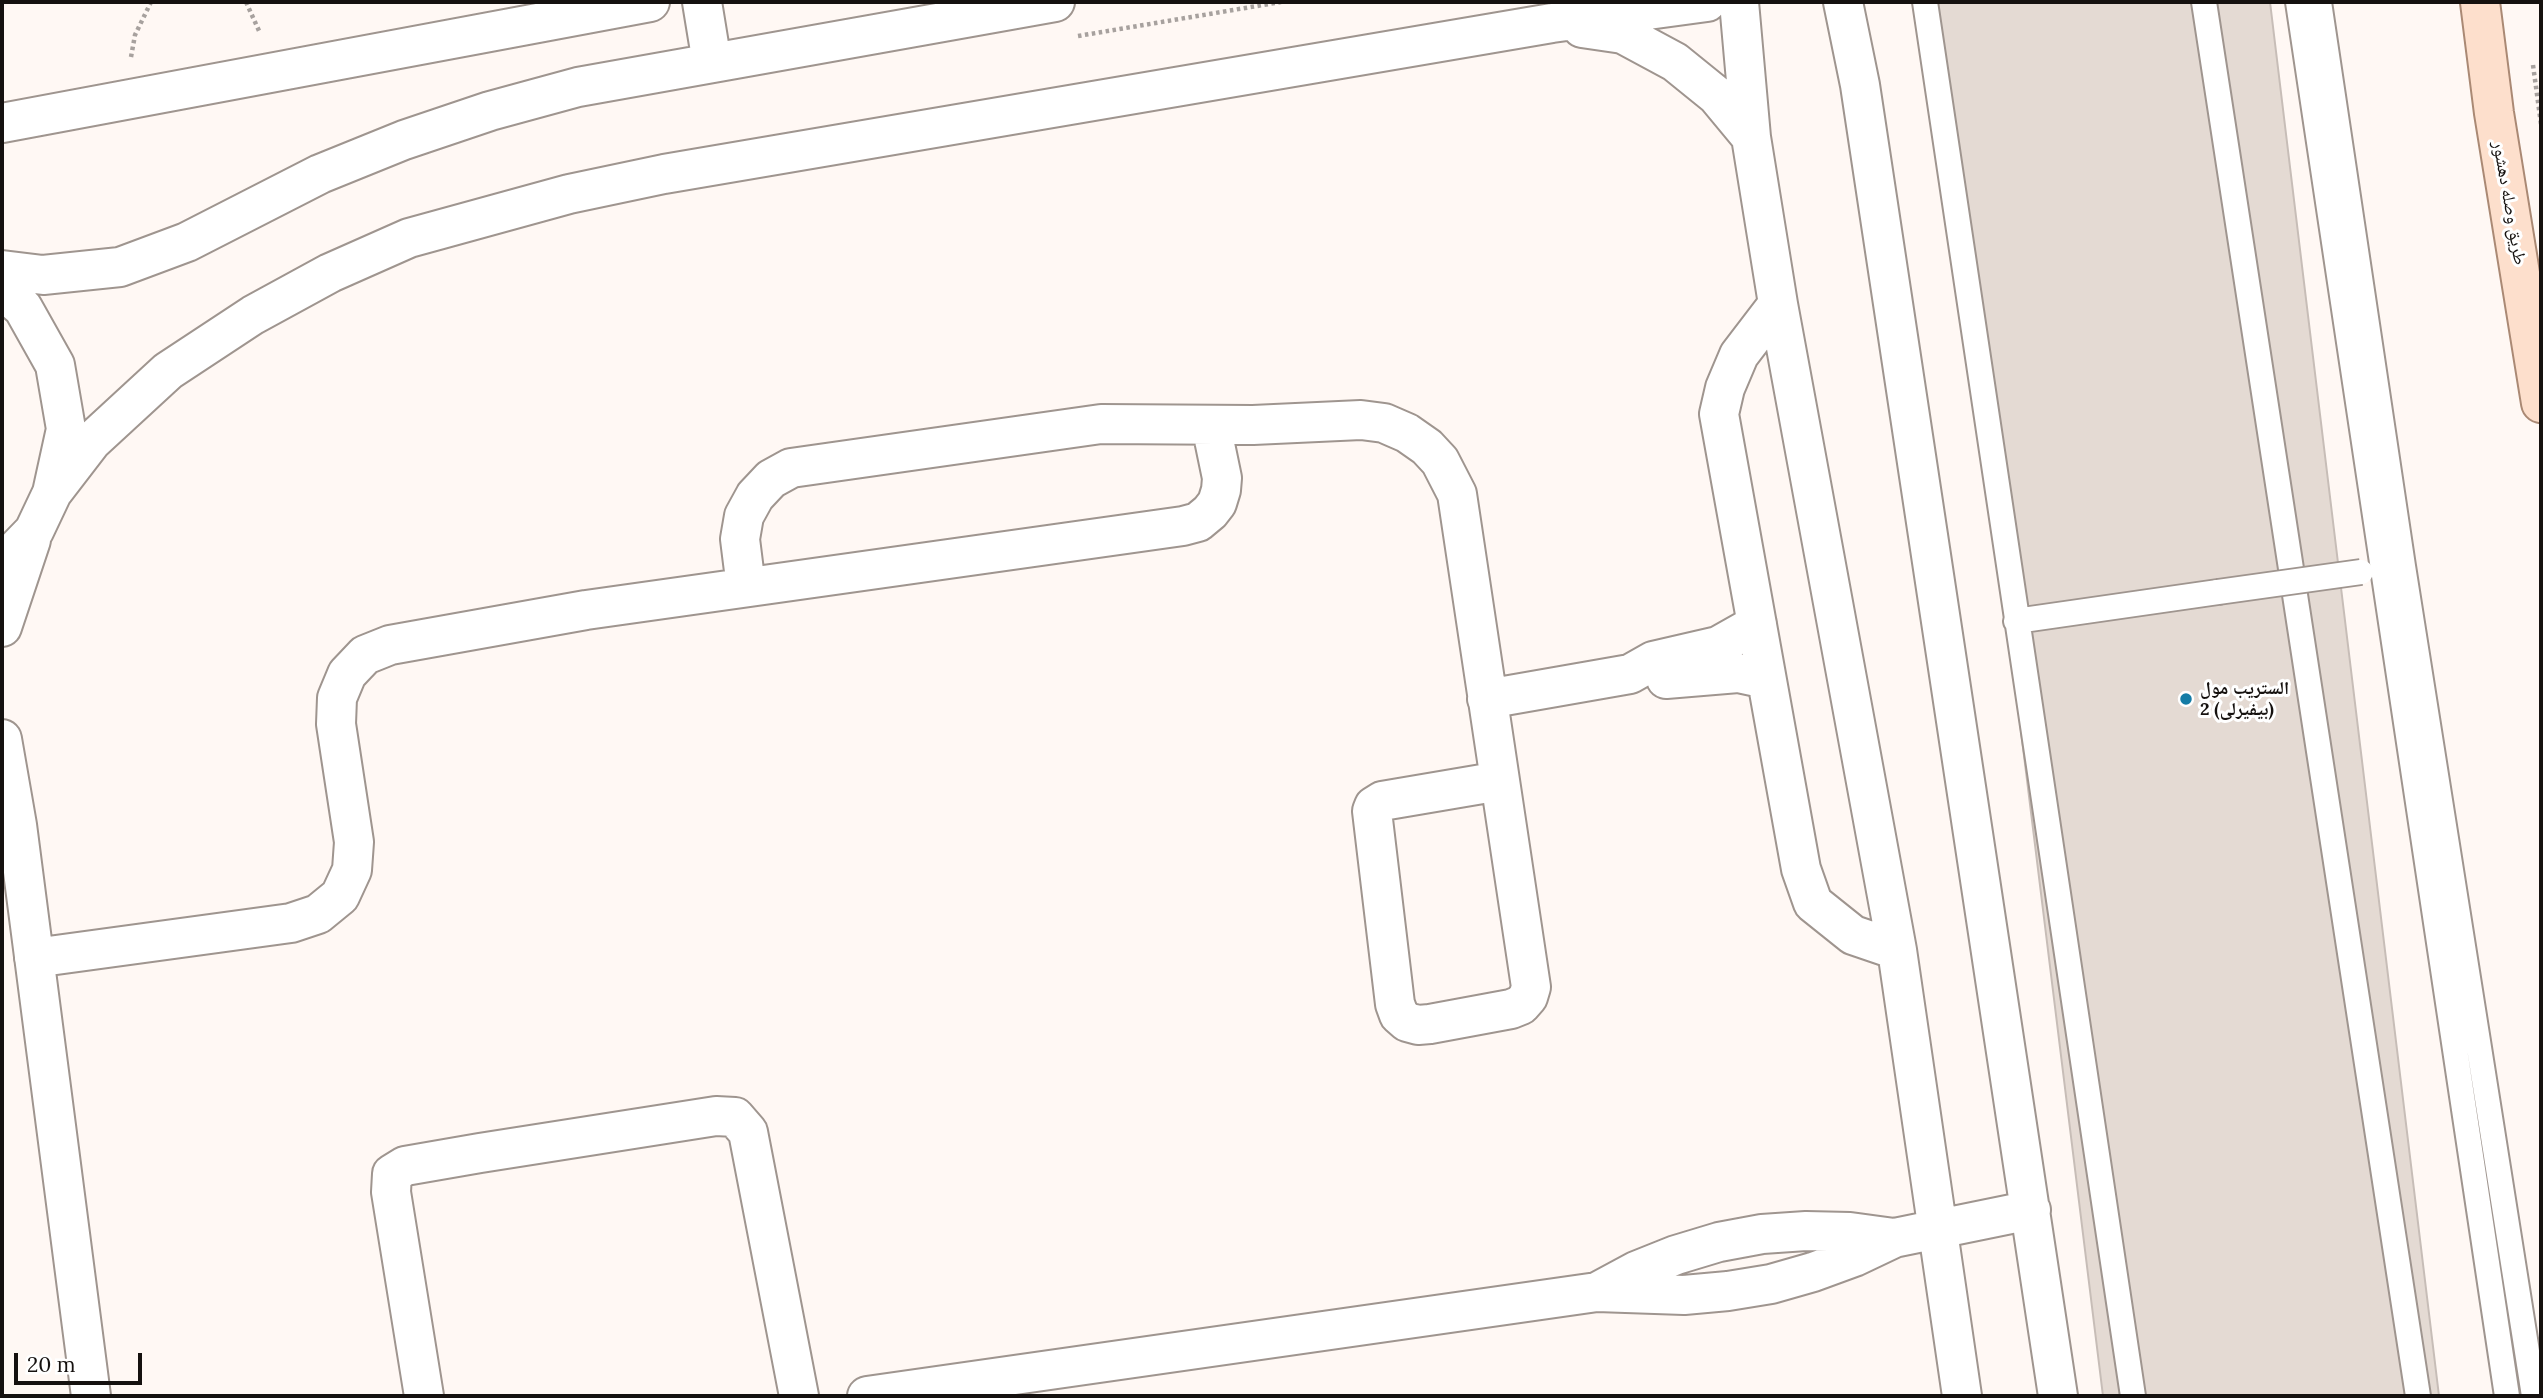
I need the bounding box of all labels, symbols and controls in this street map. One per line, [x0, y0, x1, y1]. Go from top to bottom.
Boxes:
street label: طريق وصله دهشور [2487, 139, 2531, 267]
place label: الستريب مول 2 (بيفيرلى) [2200, 678, 2289, 720]
marker: الستريب مول 2 (بيفيرلى) [2178, 691, 2194, 707]
scale bar [18, 1338, 145, 1382]
text: 20 m [27, 1351, 76, 1378]

